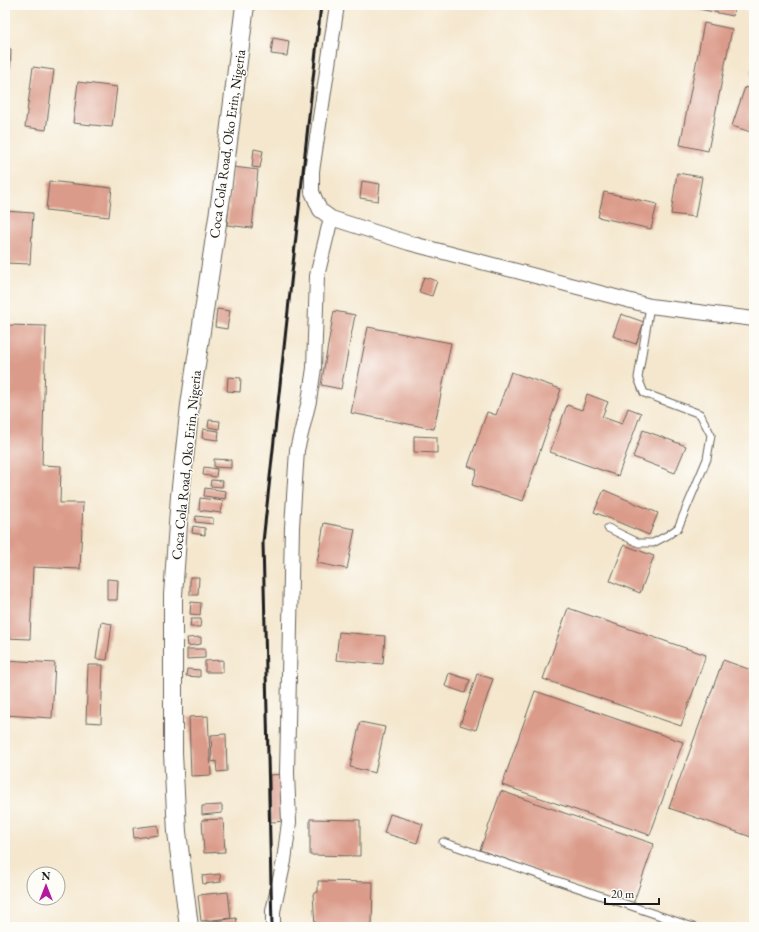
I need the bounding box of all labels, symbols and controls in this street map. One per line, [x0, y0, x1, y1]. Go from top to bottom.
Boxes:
street label: Coca Cola Road, Oko Erin, Nigeria [205, 48, 249, 240]
street label: Coca Cola Road, Oko Erin, Nigeria [167, 369, 205, 561]
north arrow [26, 866, 66, 906]
text: N [42, 869, 51, 883]
scale bar [605, 880, 659, 906]
text: 20 m [611, 886, 635, 902]

